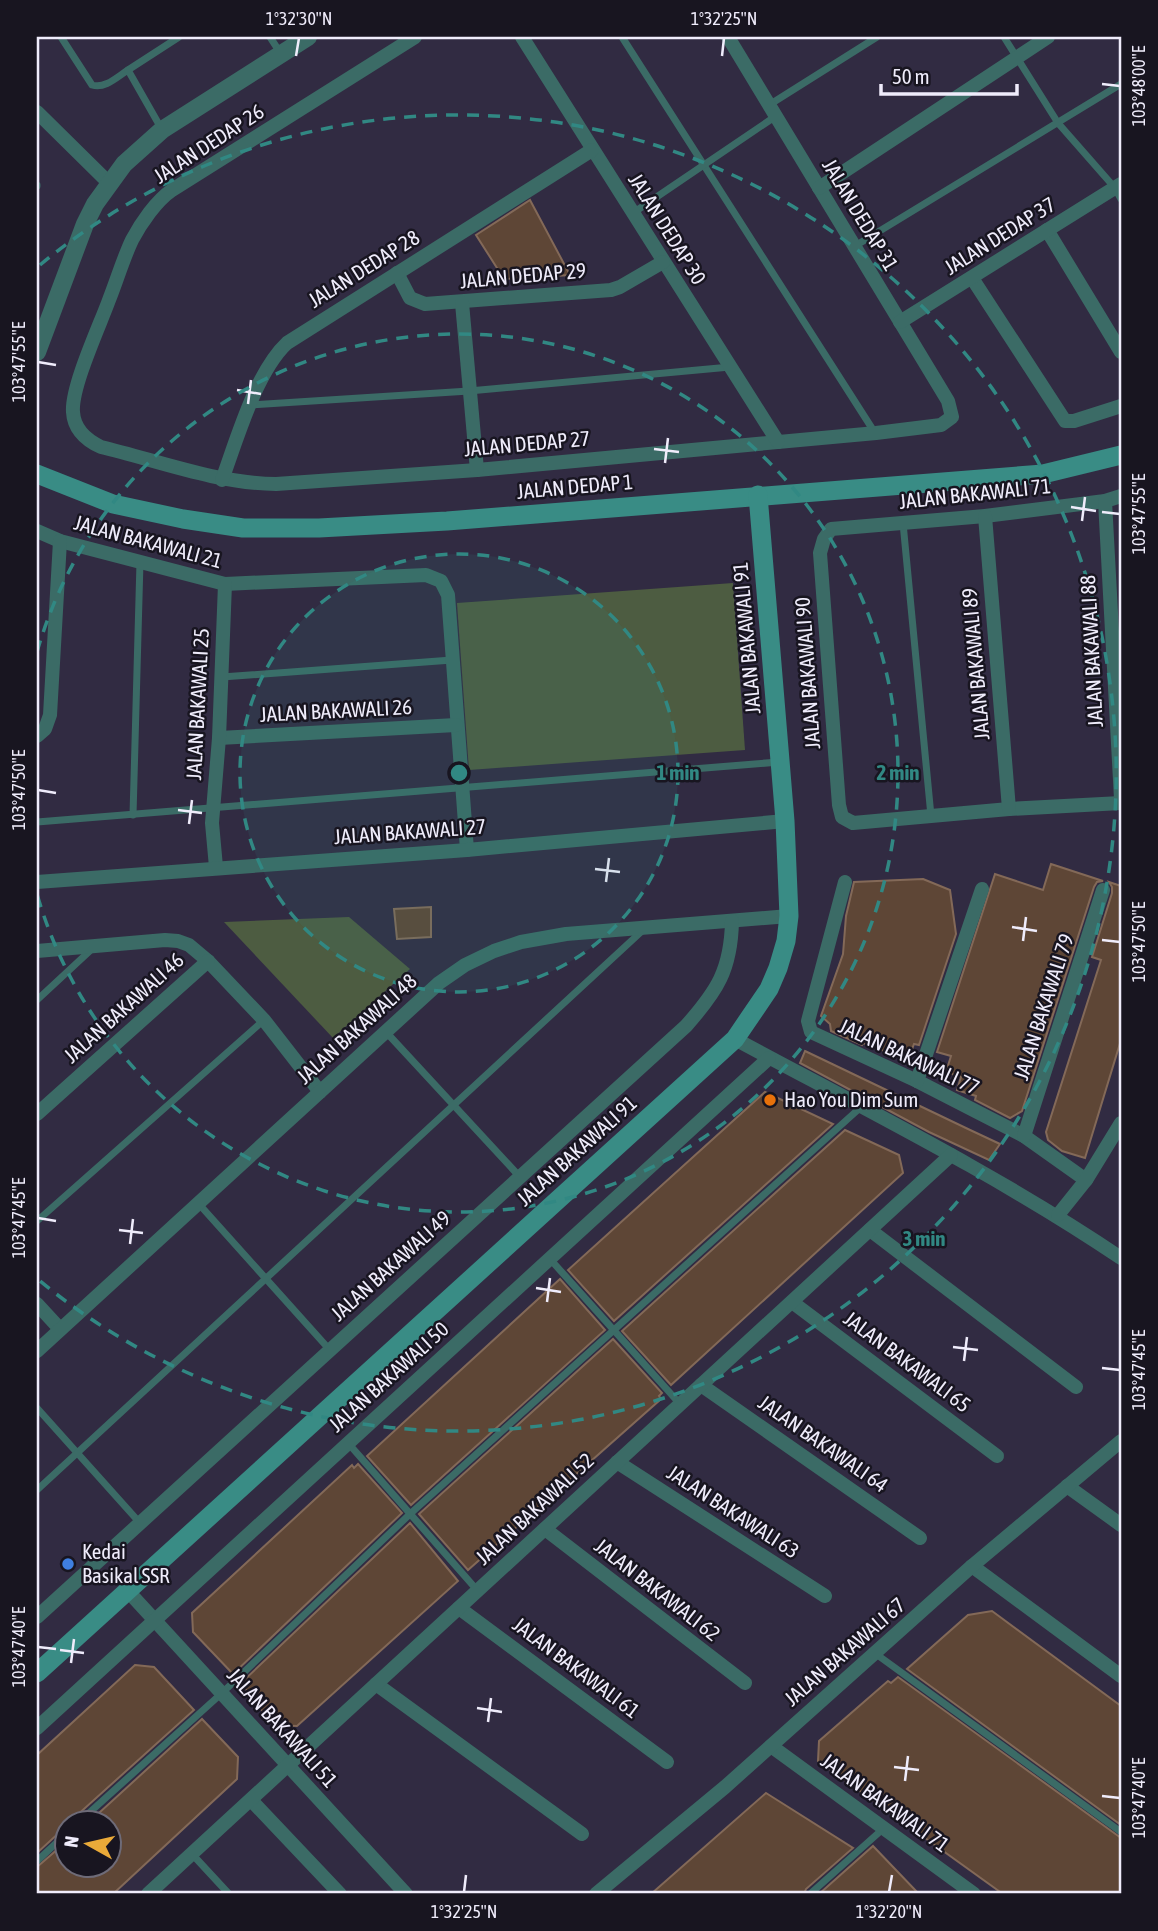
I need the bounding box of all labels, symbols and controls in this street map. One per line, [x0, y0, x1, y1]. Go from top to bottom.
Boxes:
text: 1°32'30"N [266, 8, 332, 29]
text: 1°32'25"N [691, 8, 757, 29]
text: 103°48'00"E [1128, 45, 1149, 126]
scale bar [881, 52, 1018, 96]
text: 50 m [892, 64, 930, 88]
street label: JALAN DEDAP 26 [149, 99, 268, 188]
street label: JALAN DEDAP 31 [818, 154, 904, 275]
street label: JALAN DEDAP 30 [624, 169, 712, 289]
street label: JALAN DEDAP 37 [940, 191, 1059, 279]
street label: JALAN DEDAP 28 [304, 224, 424, 312]
street label: JALAN DEDAP 29 [459, 258, 587, 292]
text: 103°47'55"E [8, 321, 29, 402]
street label: JALAN DEDAP 27 [463, 426, 591, 460]
street label: JALAN DEDAP 1 [516, 469, 634, 503]
street label: JALAN BAKAWALI 71 [898, 473, 1052, 513]
text: 103°47'55"E [1128, 473, 1149, 554]
street label: JALAN BAKAWALI 21 [72, 510, 225, 572]
street label: JALAN BAKAWALI 91 [727, 561, 765, 715]
street label: JALAN BAKAWALI 88 [1075, 574, 1107, 728]
street label: JALAN BAKAWALI 89 [956, 587, 994, 741]
street label: JALAN BAKAWALI 90 [790, 596, 824, 750]
street label: JALAN BAKAWALI 25 [181, 627, 213, 781]
street label: JALAN BAKAWALI 26 [259, 694, 413, 726]
text: 103°47'50"E [8, 749, 29, 830]
text: 1 min [657, 760, 699, 784]
text: 2 min [877, 760, 919, 784]
centre of rings [447, 761, 471, 785]
street label: JALAN BAKAWALI 27 [333, 814, 487, 848]
text: 103°47'50"E [1128, 901, 1149, 982]
street label: JALAN BAKAWALI 79 [1008, 931, 1078, 1083]
street label: JALAN BAKAWALI 46 [59, 947, 188, 1067]
street label: JALAN BAKAWALI 48 [292, 968, 421, 1088]
street label: JALAN BAKAWALI 77 [835, 1013, 984, 1099]
place label: Hao You Dim Sum [784, 1087, 918, 1111]
street label: JALAN BAKAWALI 91 [512, 1090, 641, 1210]
marker: Hao You Dim Sum [762, 1092, 778, 1108]
text: 103°47'45"E [8, 1177, 29, 1258]
street label: JALAN BAKAWALI 49 [326, 1205, 455, 1325]
text: 3 min [903, 1226, 945, 1250]
street label: JALAN BAKAWALI 65 [840, 1306, 976, 1417]
street label: JALAN BAKAWALI 50 [324, 1316, 453, 1436]
text: 103°47'45"E [1128, 1329, 1149, 1410]
street label: JALAN BAKAWALI 64 [754, 1390, 893, 1497]
street label: JALAN BAKAWALI 52 [470, 1448, 598, 1569]
street label: JALAN BAKAWALI 63 [663, 1460, 804, 1563]
street label: JALAN BAKAWALI 62 [590, 1533, 725, 1646]
place label: Kedai Basikal SSR [82, 1539, 170, 1587]
marker: Kedai Basikal SSR [60, 1556, 76, 1572]
street label: JALAN BAKAWALI 67 [779, 1592, 910, 1710]
text: 103°47'40"E [8, 1606, 29, 1687]
street label: JALAN BAKAWALI 61 [509, 1612, 645, 1723]
street label: JALAN BAKAWALI 51 [223, 1663, 343, 1792]
street label: JALAN BAKAWALI 71 [817, 1748, 954, 1857]
text: 103°47'40"E [1128, 1757, 1149, 1838]
north arrow [52, 1808, 122, 1878]
text: N [59, 1835, 83, 1849]
text: 1°32'25"N [431, 1901, 497, 1922]
text: 1°32'20"N [856, 1901, 922, 1922]

